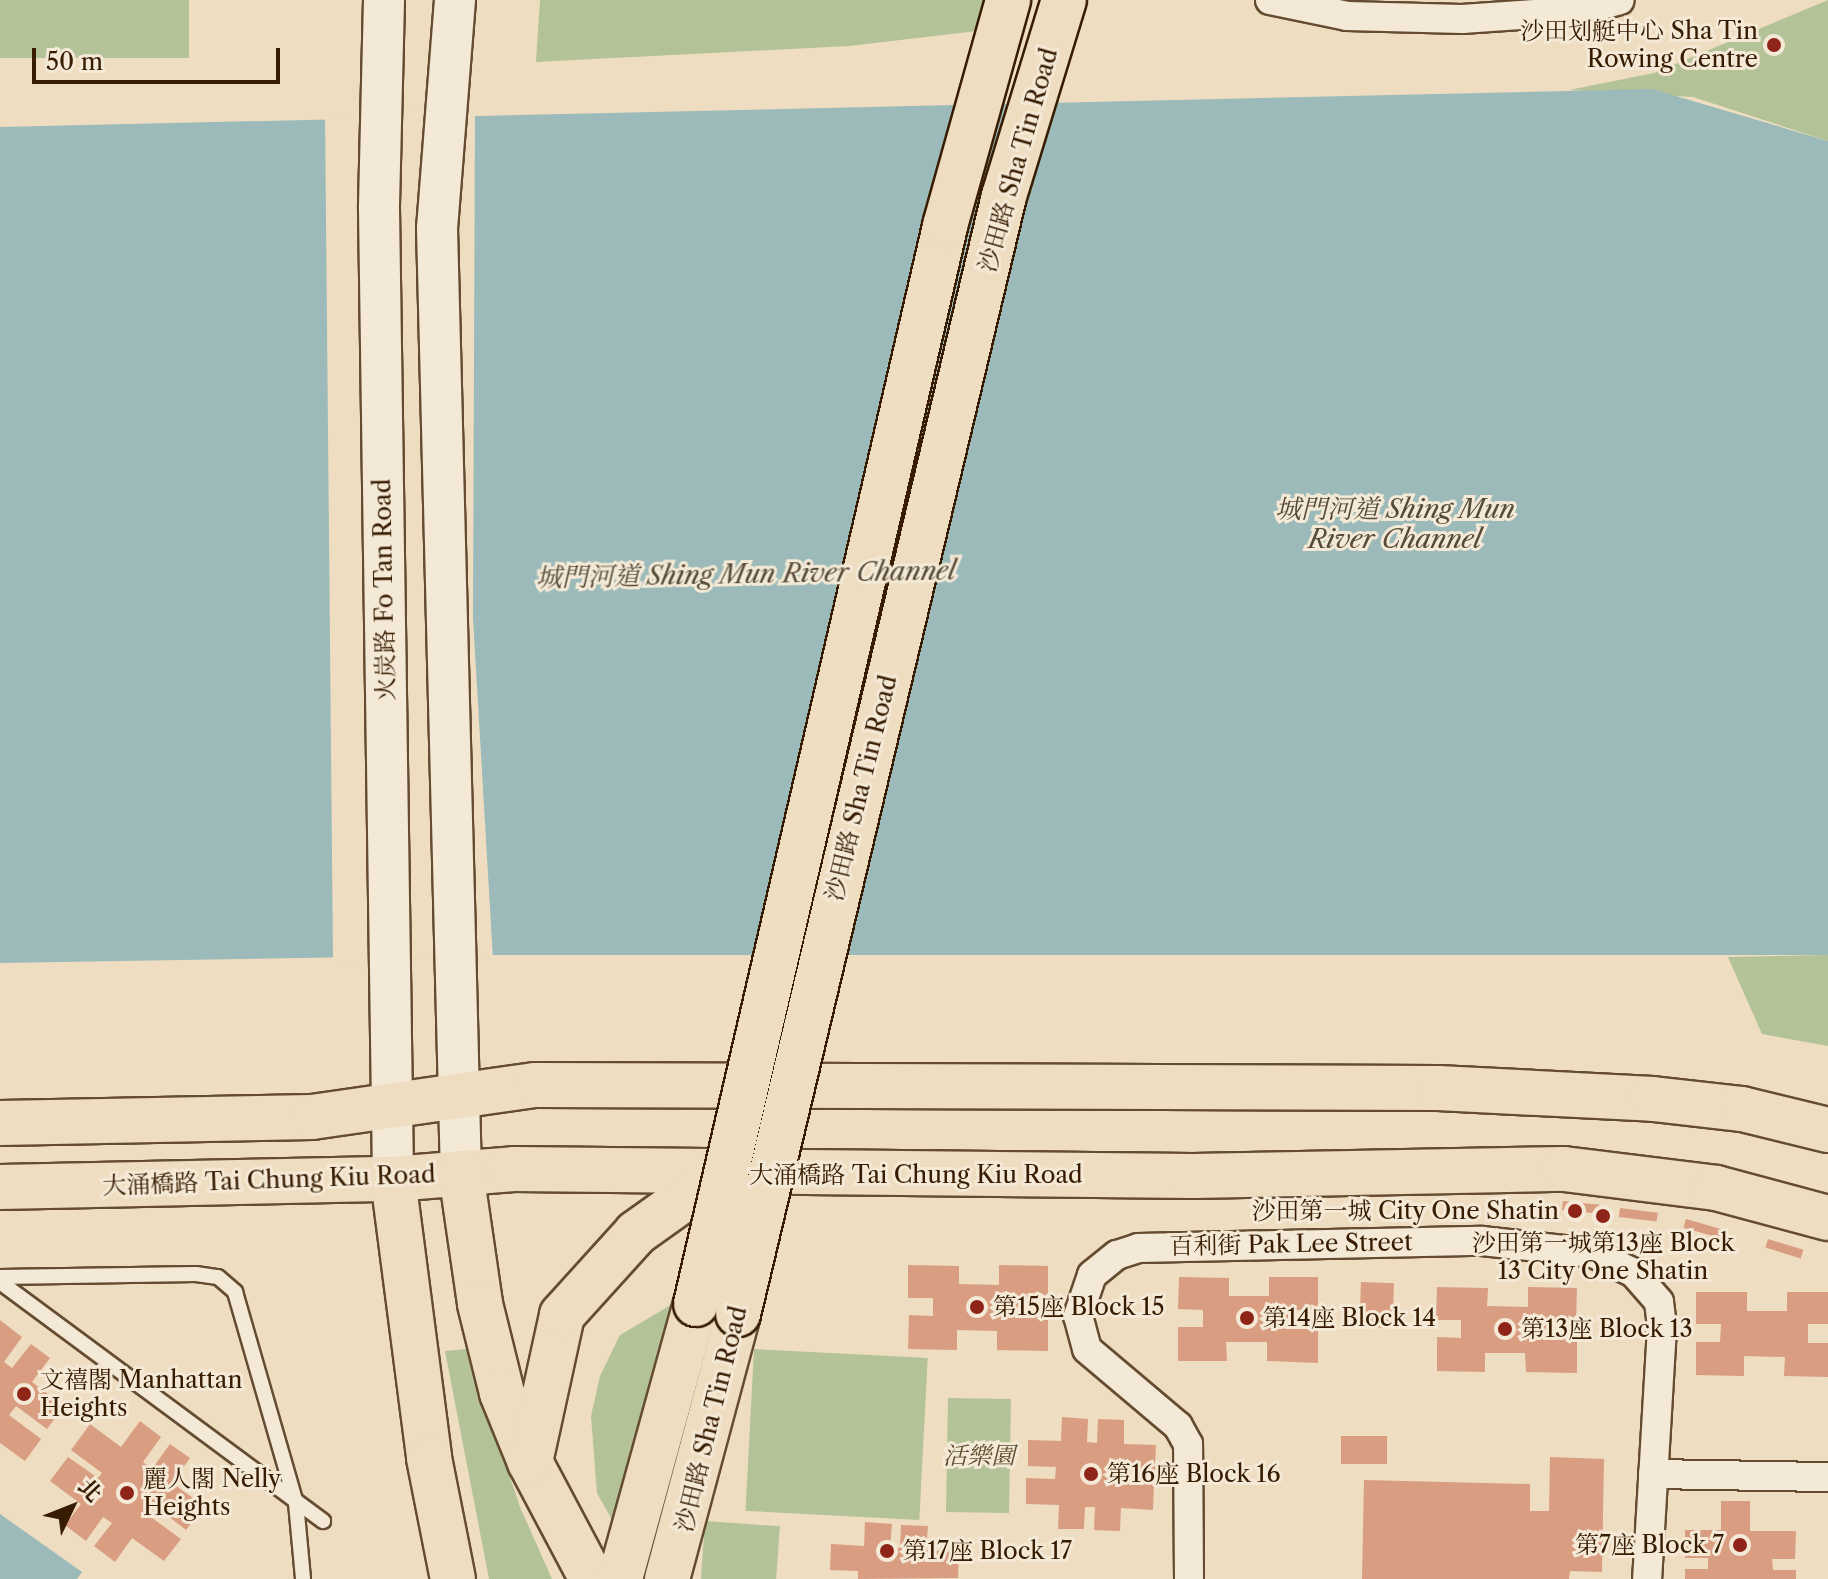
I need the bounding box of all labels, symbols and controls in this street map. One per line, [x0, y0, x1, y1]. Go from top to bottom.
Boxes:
place label: 沙田划艇中心 Sha Tin Rowing Centre [1519, 17, 1758, 73]
scale bar [36, 32, 284, 82]
marker: 沙田划艇中心 Sha Tin Rowing Centre [1765, 36, 1783, 54]
street label: 沙田路 Sha Tin Road [972, 44, 1064, 276]
text: 50 m [46, 47, 103, 76]
street label: 火炭路 Fo Tan Road [368, 478, 400, 702]
water label: 城門河道 Shing Mun River Channel [1275, 494, 1515, 556]
water label: 城門河道 Shing Mun River Channel [535, 556, 957, 594]
street label: 沙田路 Sha Tin Road [819, 672, 903, 904]
street label: 大涌橋路 Tai Chung Kiu Road [102, 1160, 436, 1200]
street label: 大涌橋路 Tai Chung Kiu Road [749, 1161, 1083, 1189]
place label: 沙田第一城 City One Shatin [1251, 1197, 1559, 1225]
marker: 沙田第一城 City One Shatin [1566, 1202, 1584, 1220]
marker: 沙田第一城第13座 Block 13 City One Shatin [1594, 1207, 1612, 1225]
street label: 百利街 Pak Lee Street [1169, 1227, 1413, 1261]
place label: 沙田第一城第13座 Block 13 City One Shatin [1472, 1229, 1734, 1285]
place label: 第15座 Block 15 [993, 1293, 1165, 1321]
marker: 第15座 Block 15 [968, 1298, 986, 1316]
street label: 沙田路 Sha Tin Road [669, 1303, 753, 1535]
place label: 第14座 Block 14 [1263, 1304, 1437, 1332]
marker: 第14座 Block 14 [1238, 1309, 1256, 1327]
place label: 第13座 Block 13 [1521, 1315, 1693, 1343]
marker: 第13座 Block 13 [1496, 1320, 1514, 1338]
place label: 文禧閣 Manhattan Heights [40, 1366, 242, 1422]
marker: 文禧閣 Manhattan Heights [15, 1385, 33, 1403]
park label: 活樂園 [943, 1442, 1015, 1470]
place label: 第16座 Block 16 [1107, 1460, 1281, 1488]
place label: 麗人閣 Nelly Heights [143, 1465, 281, 1521]
marker: 第16座 Block 16 [1082, 1465, 1100, 1483]
north arrow [32, 1467, 112, 1547]
text: 北 [73, 1473, 107, 1508]
marker: 麗人閣 Nelly Heights [118, 1484, 136, 1502]
place label: 第7座 Block 7 [1575, 1531, 1724, 1559]
marker: 第7座 Block 7 [1731, 1536, 1749, 1554]
place label: 第17座 Block 17 [903, 1537, 1073, 1565]
marker: 第17座 Block 17 [878, 1542, 896, 1560]

